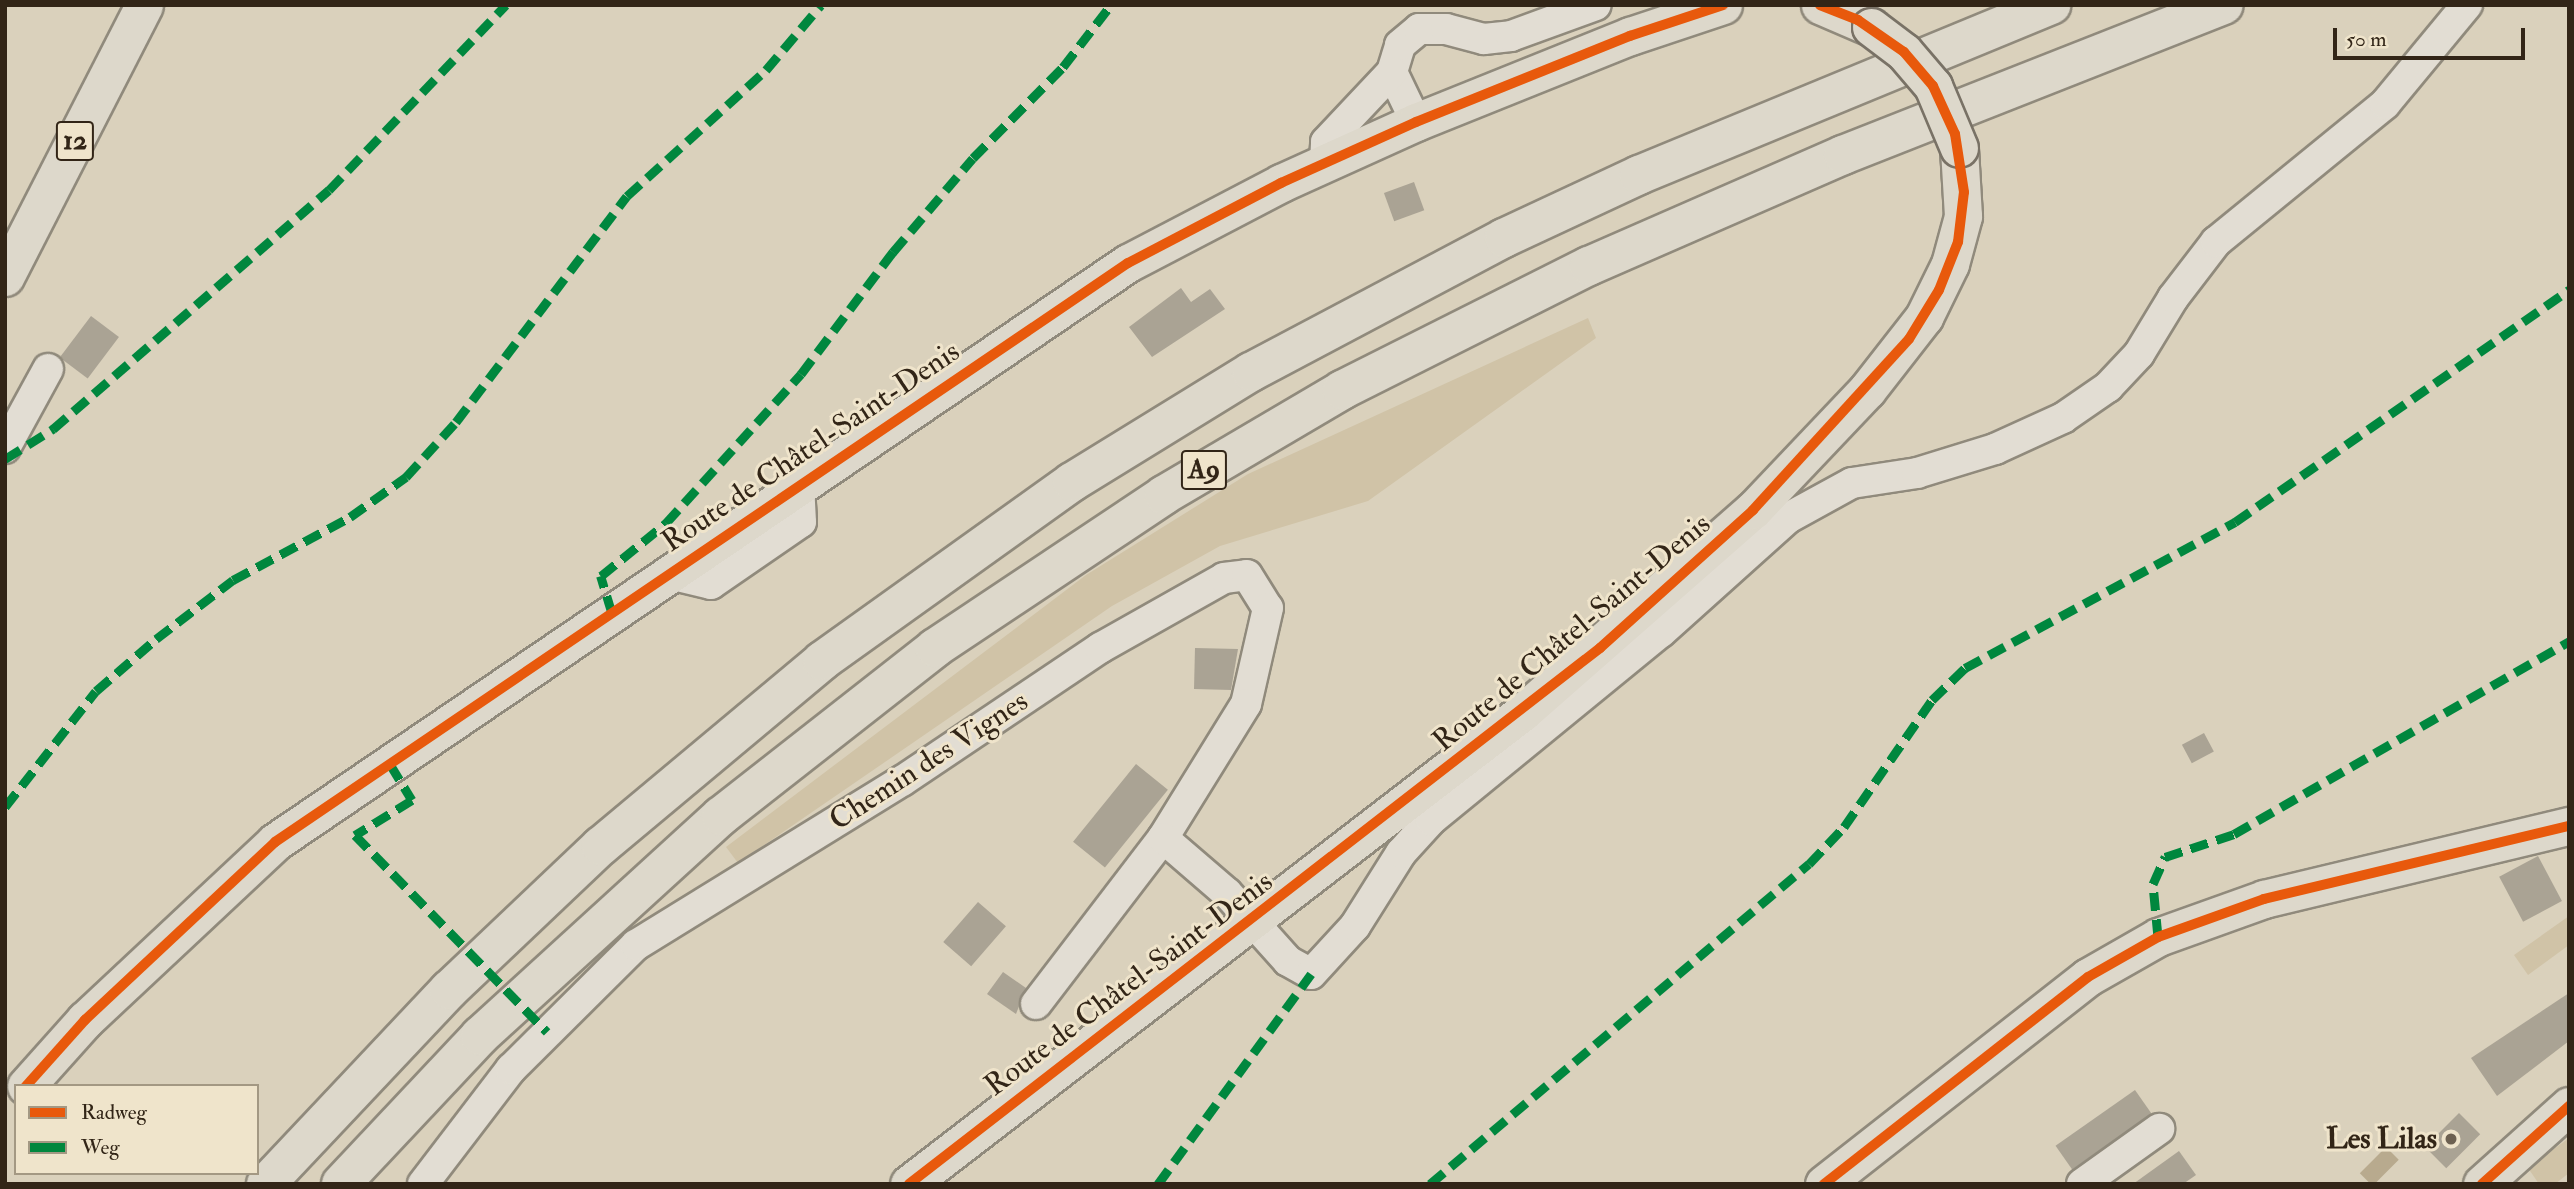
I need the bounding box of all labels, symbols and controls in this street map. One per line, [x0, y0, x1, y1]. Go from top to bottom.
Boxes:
scale bar [2336, 14, 2528, 58]
text: 50 m [2346, 26, 2387, 53]
road number: 12 [56, 116, 94, 166]
street label: Route de Châtel-Saint-Denis [655, 334, 967, 560]
road number: A9 [1180, 446, 1228, 494]
street label: Route de Châtel-Saint-Denis [1426, 506, 1718, 760]
street label: Chemin des Vignes [823, 683, 1035, 839]
street label: Route de Châtel-Saint-Denis [978, 864, 1280, 1104]
legend [14, 1084, 259, 1175]
text: Radweg [81, 1099, 147, 1126]
place label: Les Lilas [2326, 1121, 2437, 1157]
marker: Les Lilas [2443, 1131, 2459, 1147]
text: Weg [81, 1134, 120, 1161]

